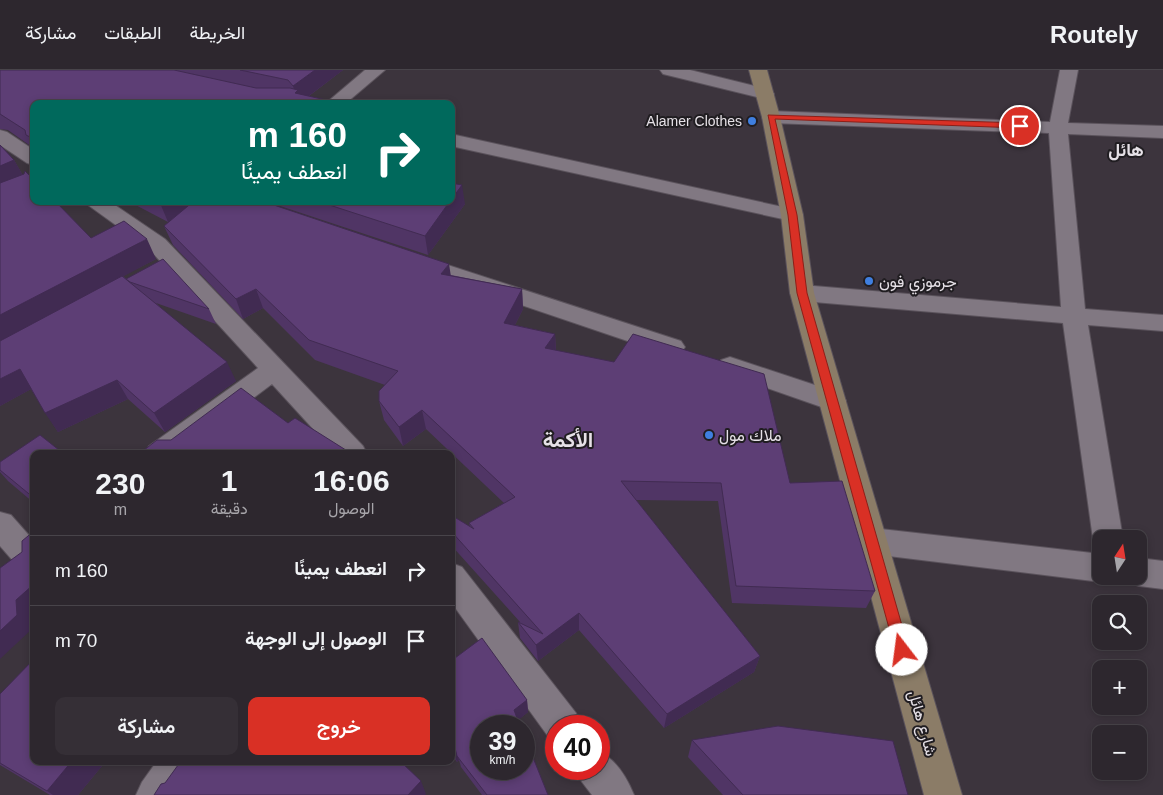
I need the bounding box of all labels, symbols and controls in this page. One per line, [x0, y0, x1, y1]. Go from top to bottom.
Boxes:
text: Routely [1050, 21, 1138, 48]
text: مشاركة [25, 23, 76, 43]
text: الطبقات [104, 23, 161, 43]
text: الخريطة [189, 23, 245, 43]
pin [999, 105, 1041, 147]
icon: arrive [1006, 112, 1034, 140]
place label: Alamer Clothes [646, 113, 742, 129]
text: 160 m [248, 115, 347, 154]
marker: Alamer Clothes [746, 115, 758, 127]
icon: right [365, 120, 430, 185]
district label: هائل [1108, 140, 1144, 161]
text: انعطف يمينًا [241, 159, 347, 184]
place label: جرموزي فون [879, 273, 957, 295]
marker: جرموزي فون [863, 275, 875, 287]
district label: الأكمة [543, 427, 593, 451]
place label: ملاك مول [719, 427, 782, 446]
marker: ملاك مول [703, 429, 715, 441]
text: 1 [221, 464, 238, 497]
text: 16:06 [313, 464, 390, 497]
text: 230 [95, 467, 145, 500]
text: دقيقة [211, 500, 248, 517]
text: الوصول [328, 500, 374, 517]
text: m [114, 501, 127, 518]
north arrow [1092, 530, 1148, 585]
map controls [1092, 530, 1147, 780]
icon: right [402, 557, 430, 585]
text: انعطف يمينًا [294, 558, 387, 579]
text: 160 m [55, 560, 108, 581]
button: search [1092, 595, 1147, 650]
position arrow [875, 623, 927, 675]
icon: arrive [402, 627, 430, 655]
text: الوصول إلى الوجهة [245, 628, 387, 649]
text: 70 m [55, 630, 97, 651]
button: + [1092, 660, 1147, 715]
street label: شارع هائل [902, 688, 940, 759]
button: مشاركة [55, 697, 238, 755]
button: خروج [248, 697, 430, 755]
speed limit sign: 40 [545, 715, 610, 780]
button: − [1092, 725, 1147, 780]
text: 39 [489, 727, 516, 755]
text: km/h [489, 753, 516, 767]

